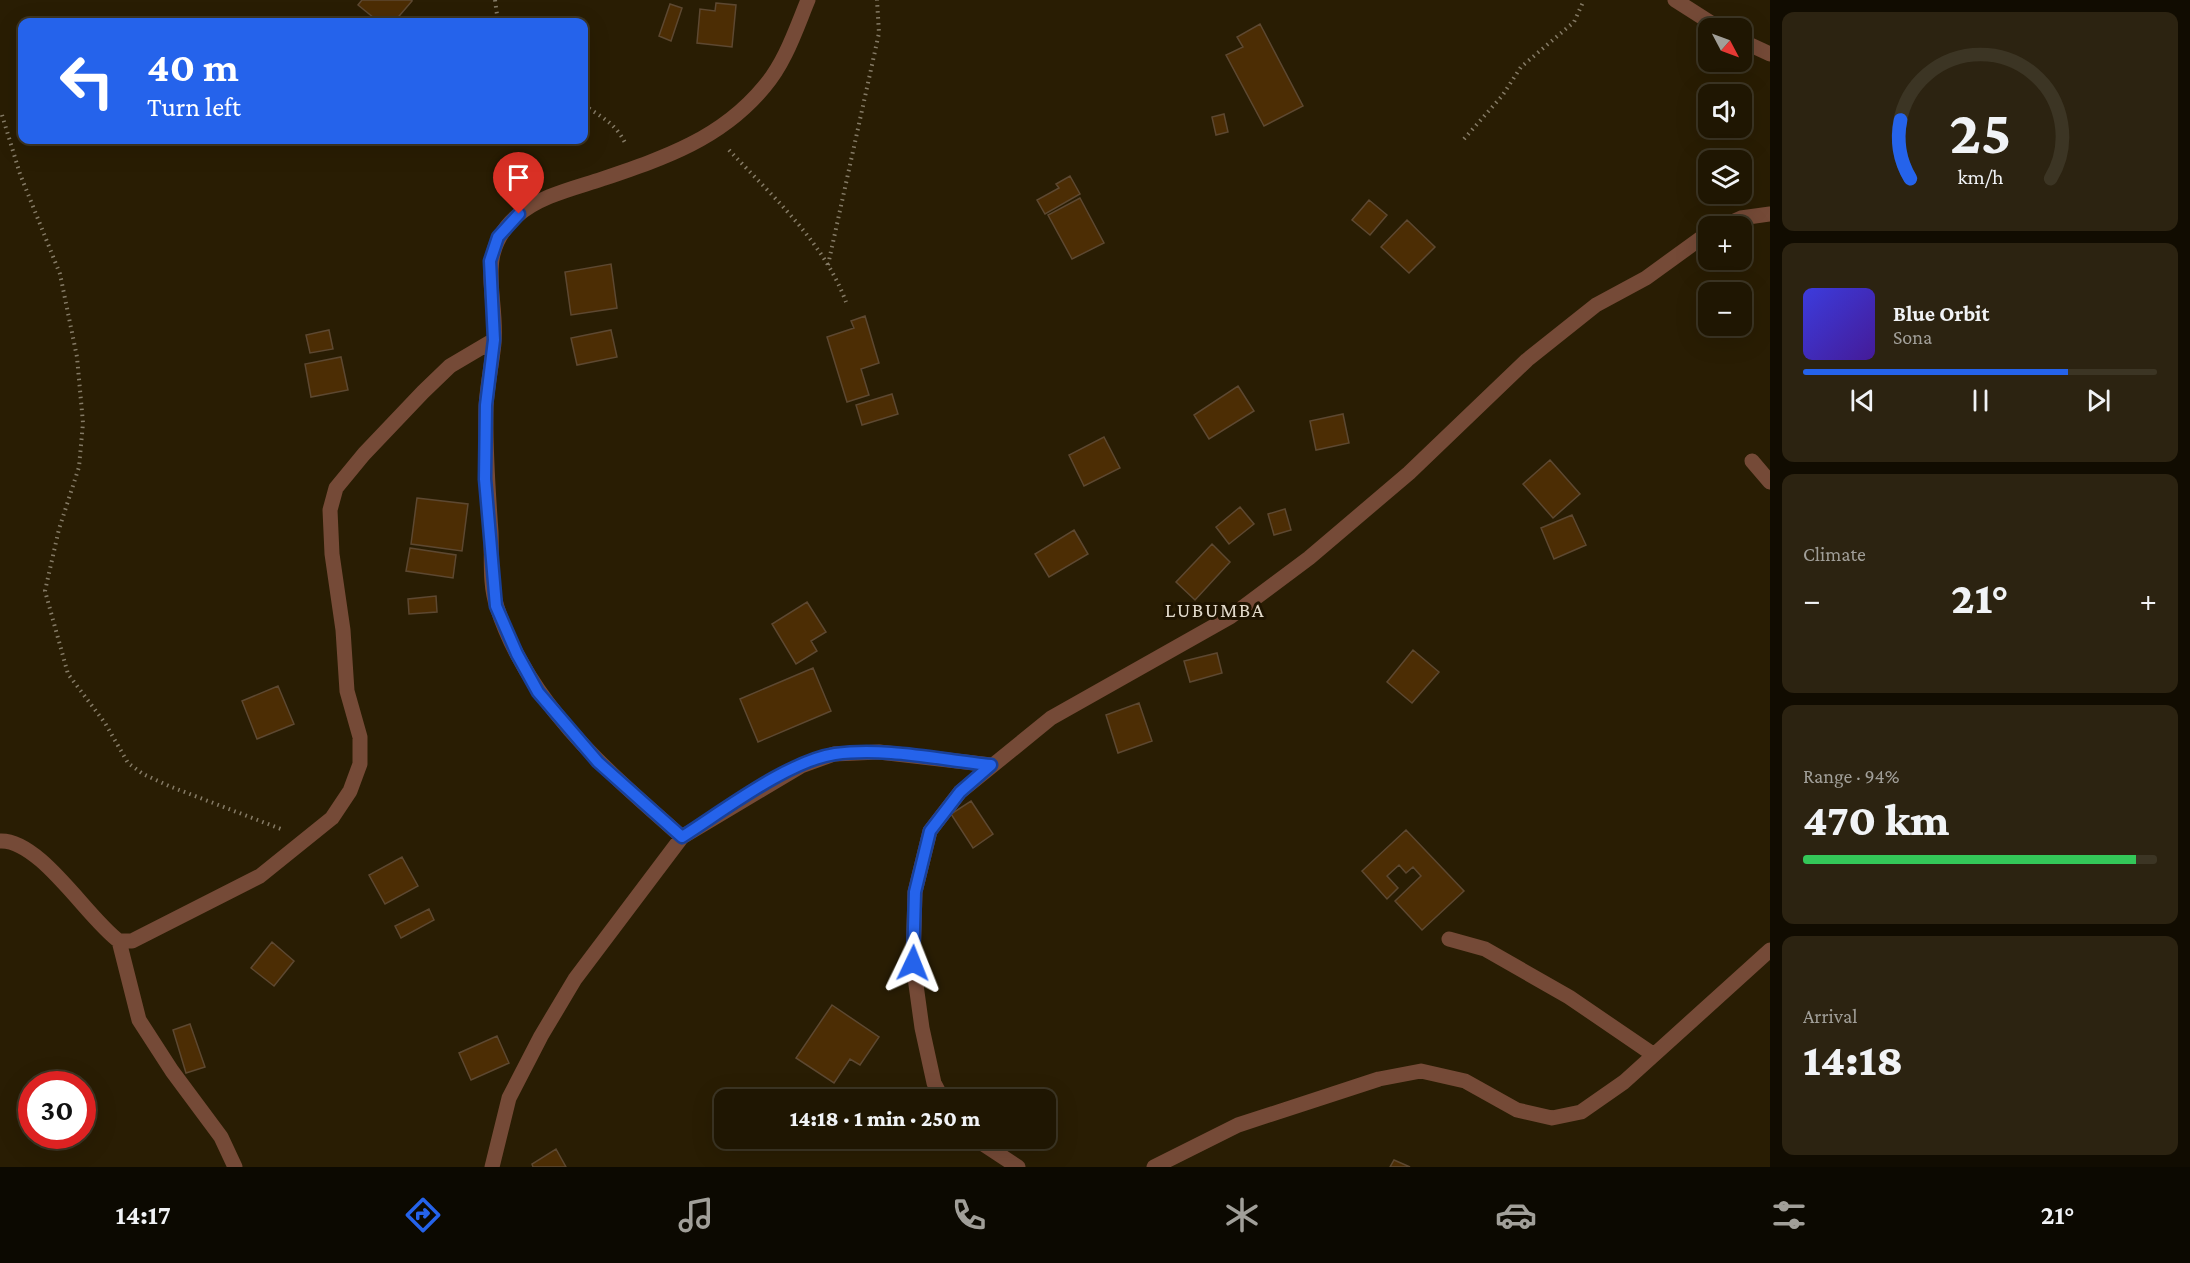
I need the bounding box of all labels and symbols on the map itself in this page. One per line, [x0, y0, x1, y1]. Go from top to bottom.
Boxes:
north arrow [1698, 18, 1752, 72]
pin [493, 152, 544, 214]
district label: LUBUMBA [1165, 598, 1265, 622]
position arrow [881, 931, 945, 995]
speed limit sign: 30 [18, 1071, 96, 1149]

